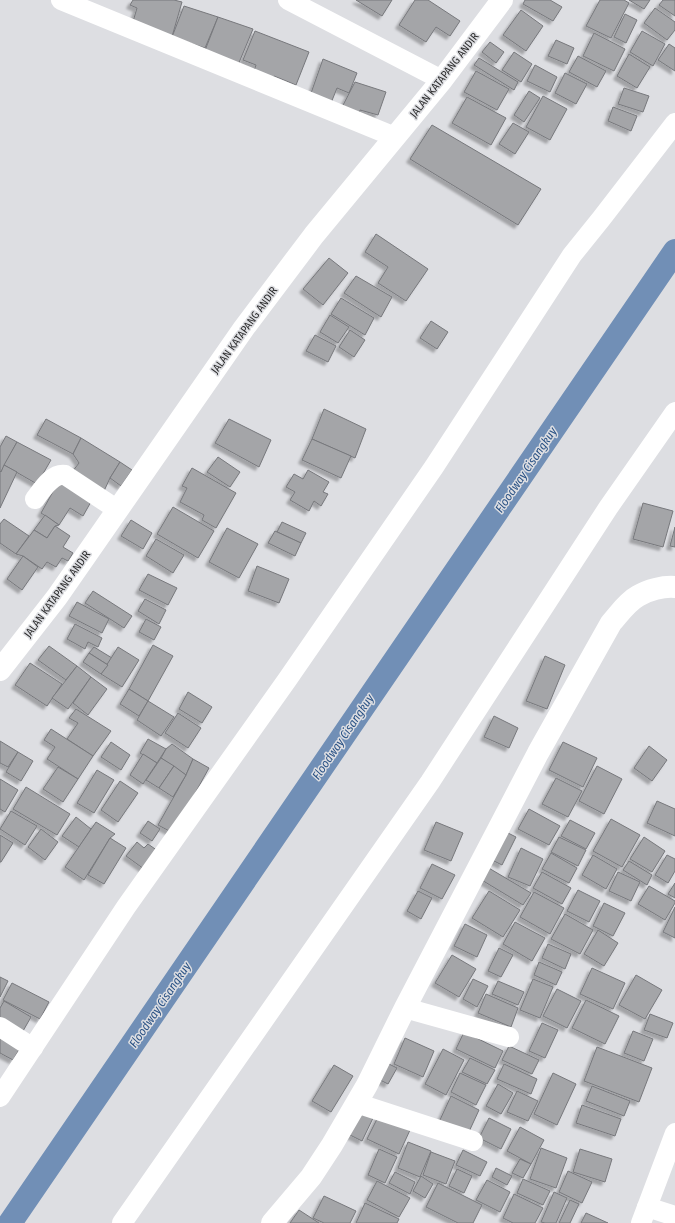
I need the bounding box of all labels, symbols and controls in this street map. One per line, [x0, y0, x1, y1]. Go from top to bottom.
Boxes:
street label: JALAN KATAPANG ANDIR [407, 30, 482, 120]
street label: JALAN KATAPANG ANDIR [208, 284, 280, 376]
water label: Floodway Cisangkuy [492, 424, 560, 515]
street label: JALAN KATAPANG ANDIR [21, 548, 93, 640]
water label: Floodway Cisangkuy [309, 691, 377, 782]
water label: Floodway Cisangkuy [126, 959, 194, 1050]

